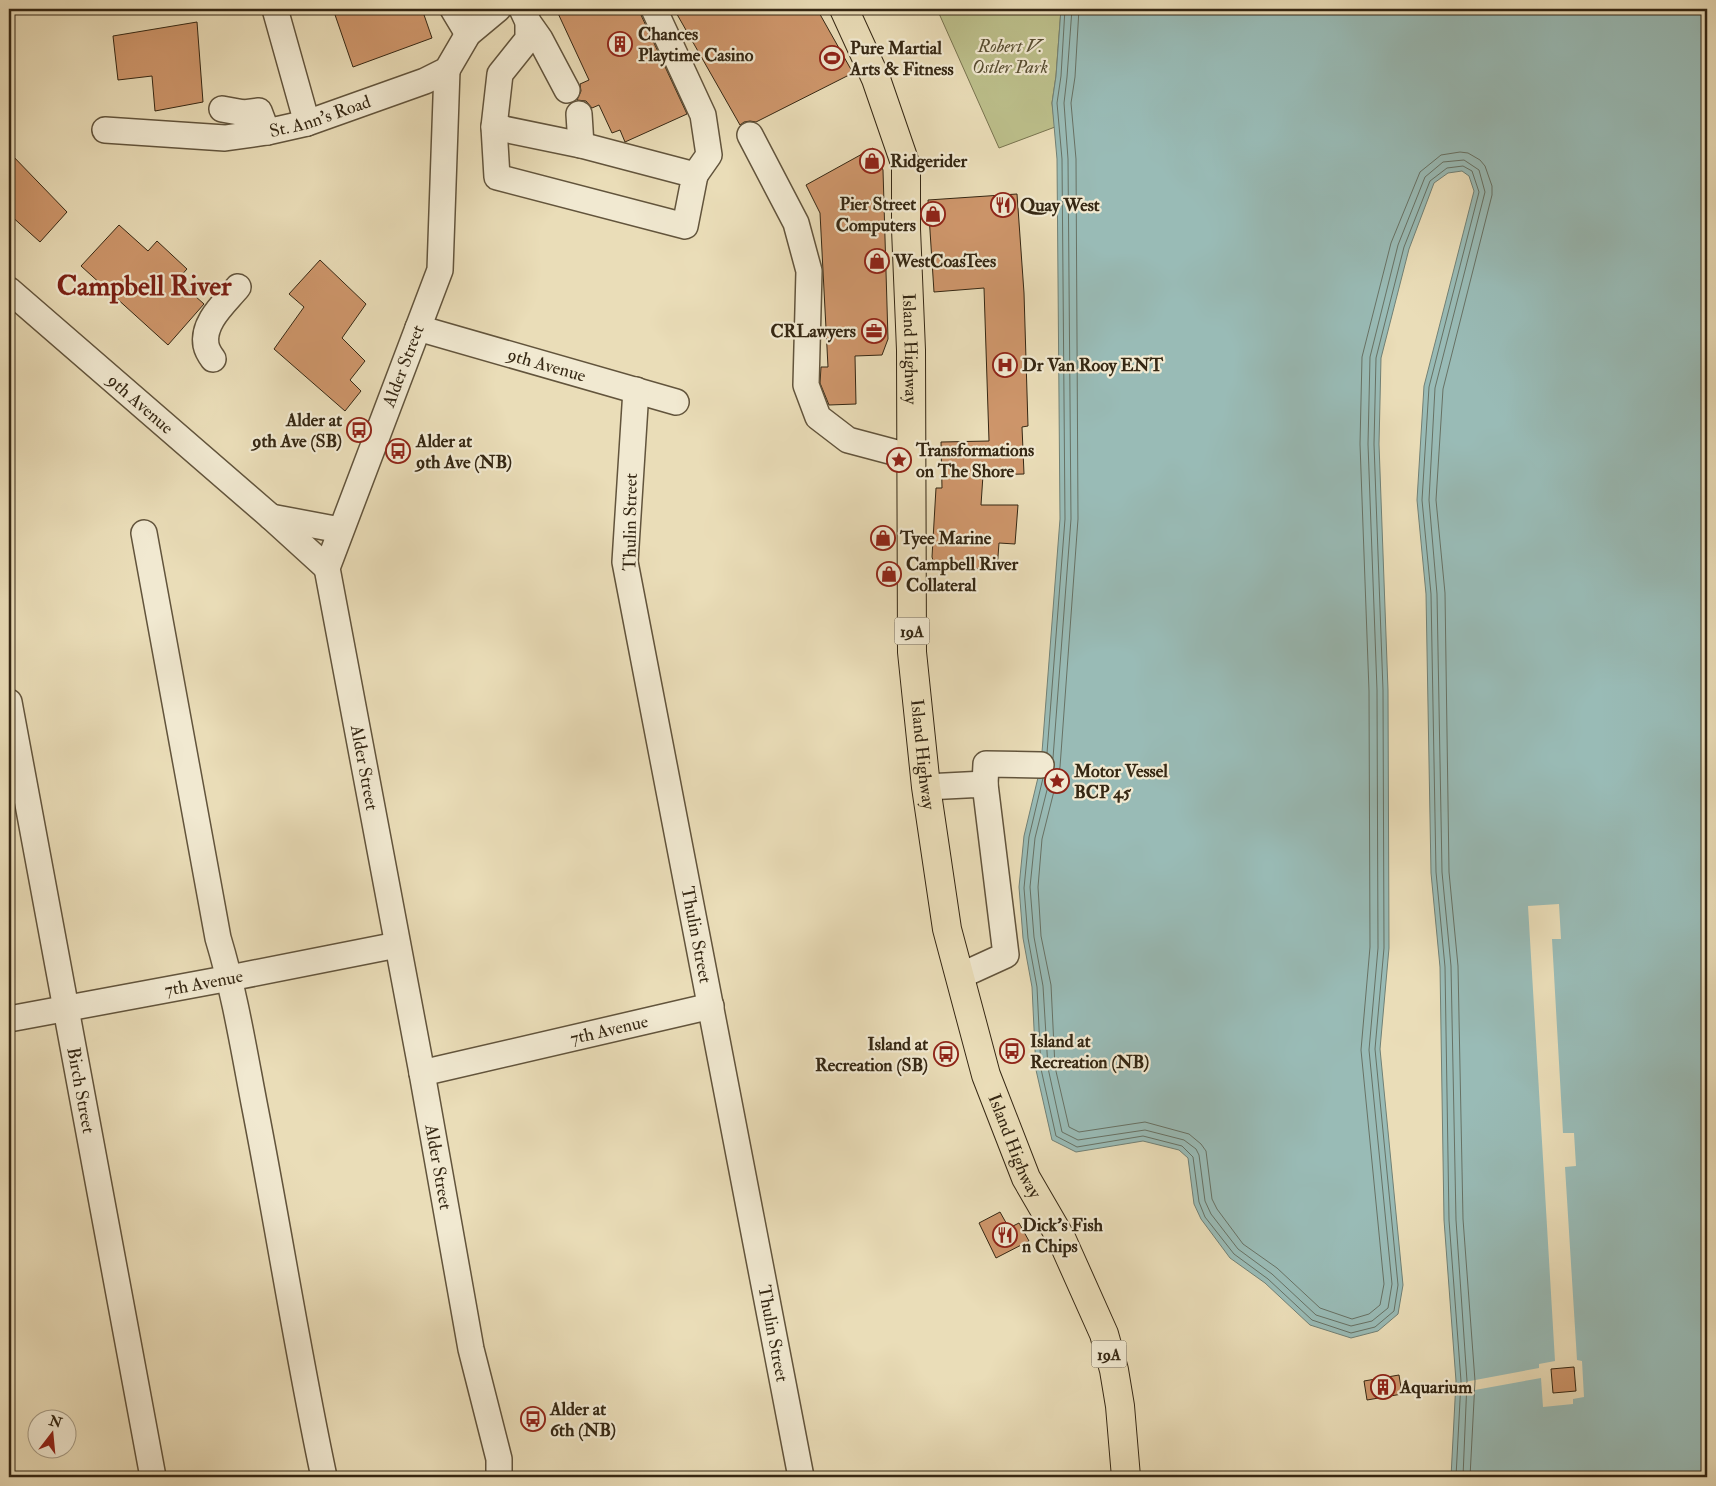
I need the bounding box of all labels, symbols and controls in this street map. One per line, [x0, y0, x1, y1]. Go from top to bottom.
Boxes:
place label: Chances Playtime Casino [638, 23, 754, 67]
building icon: Chances Playtime Casino [607, 31, 633, 57]
park label: Robert V. Ostler Park [972, 35, 1048, 79]
place label: Pure Martial Arts & Fitness [849, 37, 954, 81]
sports icon: Pure Martial Arts & Fitness [819, 45, 845, 71]
street label: St. Ann's Road [267, 90, 374, 143]
shop icon: Ridgerider [859, 148, 885, 174]
place label: Ridgerider [890, 150, 968, 173]
restaurant icon: Quay West [990, 192, 1016, 218]
place label: Pier Street Computers [836, 193, 916, 237]
place label: Quay West [1020, 194, 1100, 217]
shop icon: Pier Street Computers [920, 201, 946, 227]
shop icon: WestCoasTees [864, 248, 890, 274]
place label: WestCoasTees [893, 250, 996, 273]
district label: Campbell River [57, 269, 232, 304]
street label: Island Highway [897, 293, 922, 406]
office icon: CRLawyers [861, 318, 887, 344]
place label: CRLawyers [770, 320, 856, 343]
street label: Alder Street [377, 322, 430, 411]
street label: 9th Avenue [503, 343, 589, 388]
hospital icon: Dr Van Rooy ENT [992, 352, 1018, 378]
place label: Dr Van Rooy ENT [1022, 354, 1164, 377]
street label: 9th Avenue [101, 368, 178, 440]
place label: Alder at 9th Ave (SB) [250, 409, 342, 453]
bus stop icon: Alder at 9th Ave (SB) [346, 417, 372, 443]
place label: Alder at 9th Ave (NB) [414, 430, 512, 474]
bus stop icon: Alder at 9th Ave (NB) [385, 438, 411, 464]
place label: Transformations on The Shore [915, 439, 1034, 483]
place icon: Transformations on The Shore [886, 447, 912, 473]
street label: Thulin Street [618, 473, 643, 571]
shop icon: Tyee Marine [870, 525, 896, 551]
place label: Tyee Marine [899, 527, 992, 550]
place label: Campbell River Collateral [906, 553, 1019, 597]
shop icon: Campbell River Collateral [876, 561, 902, 587]
road number: 19A [894, 618, 930, 644]
street label: Island Highway [905, 698, 940, 812]
street label: Alder Street [345, 722, 383, 812]
place label: Motor Vessel BCP 45 [1073, 760, 1168, 804]
place icon: Motor Vessel BCP 45 [1044, 768, 1070, 794]
street label: Thulin Street [676, 885, 717, 985]
street label: 7th Avenue [163, 965, 246, 1002]
street label: 7th Avenue [568, 1010, 651, 1050]
place label: Island at Recreation (NB) [1030, 1030, 1149, 1074]
place label: Island at Recreation (SB) [815, 1033, 928, 1077]
bus stop icon: Island at Recreation (NB) [999, 1038, 1025, 1064]
bus stop icon: Island at Recreation (SB) [933, 1041, 959, 1067]
street label: Birch Street [61, 1046, 100, 1136]
street label: Island Highway [982, 1091, 1047, 1204]
street label: Alder Street [419, 1121, 457, 1212]
place label: Dick's Fish n Chips [1022, 1214, 1104, 1258]
restaurant icon: Dick's Fish n Chips [992, 1222, 1018, 1248]
street label: Thulin Street [752, 1283, 793, 1384]
road number: 19A [1092, 1340, 1126, 1368]
building icon: Aquarium [1370, 1374, 1396, 1400]
place label: Aquarium [1399, 1376, 1473, 1399]
place label: Alder at 6th (NB) [549, 1398, 616, 1442]
bus stop icon: Alder at 6th (NB) [520, 1406, 546, 1432]
north arrow [28, 1408, 78, 1458]
text: N [46, 1412, 64, 1432]

